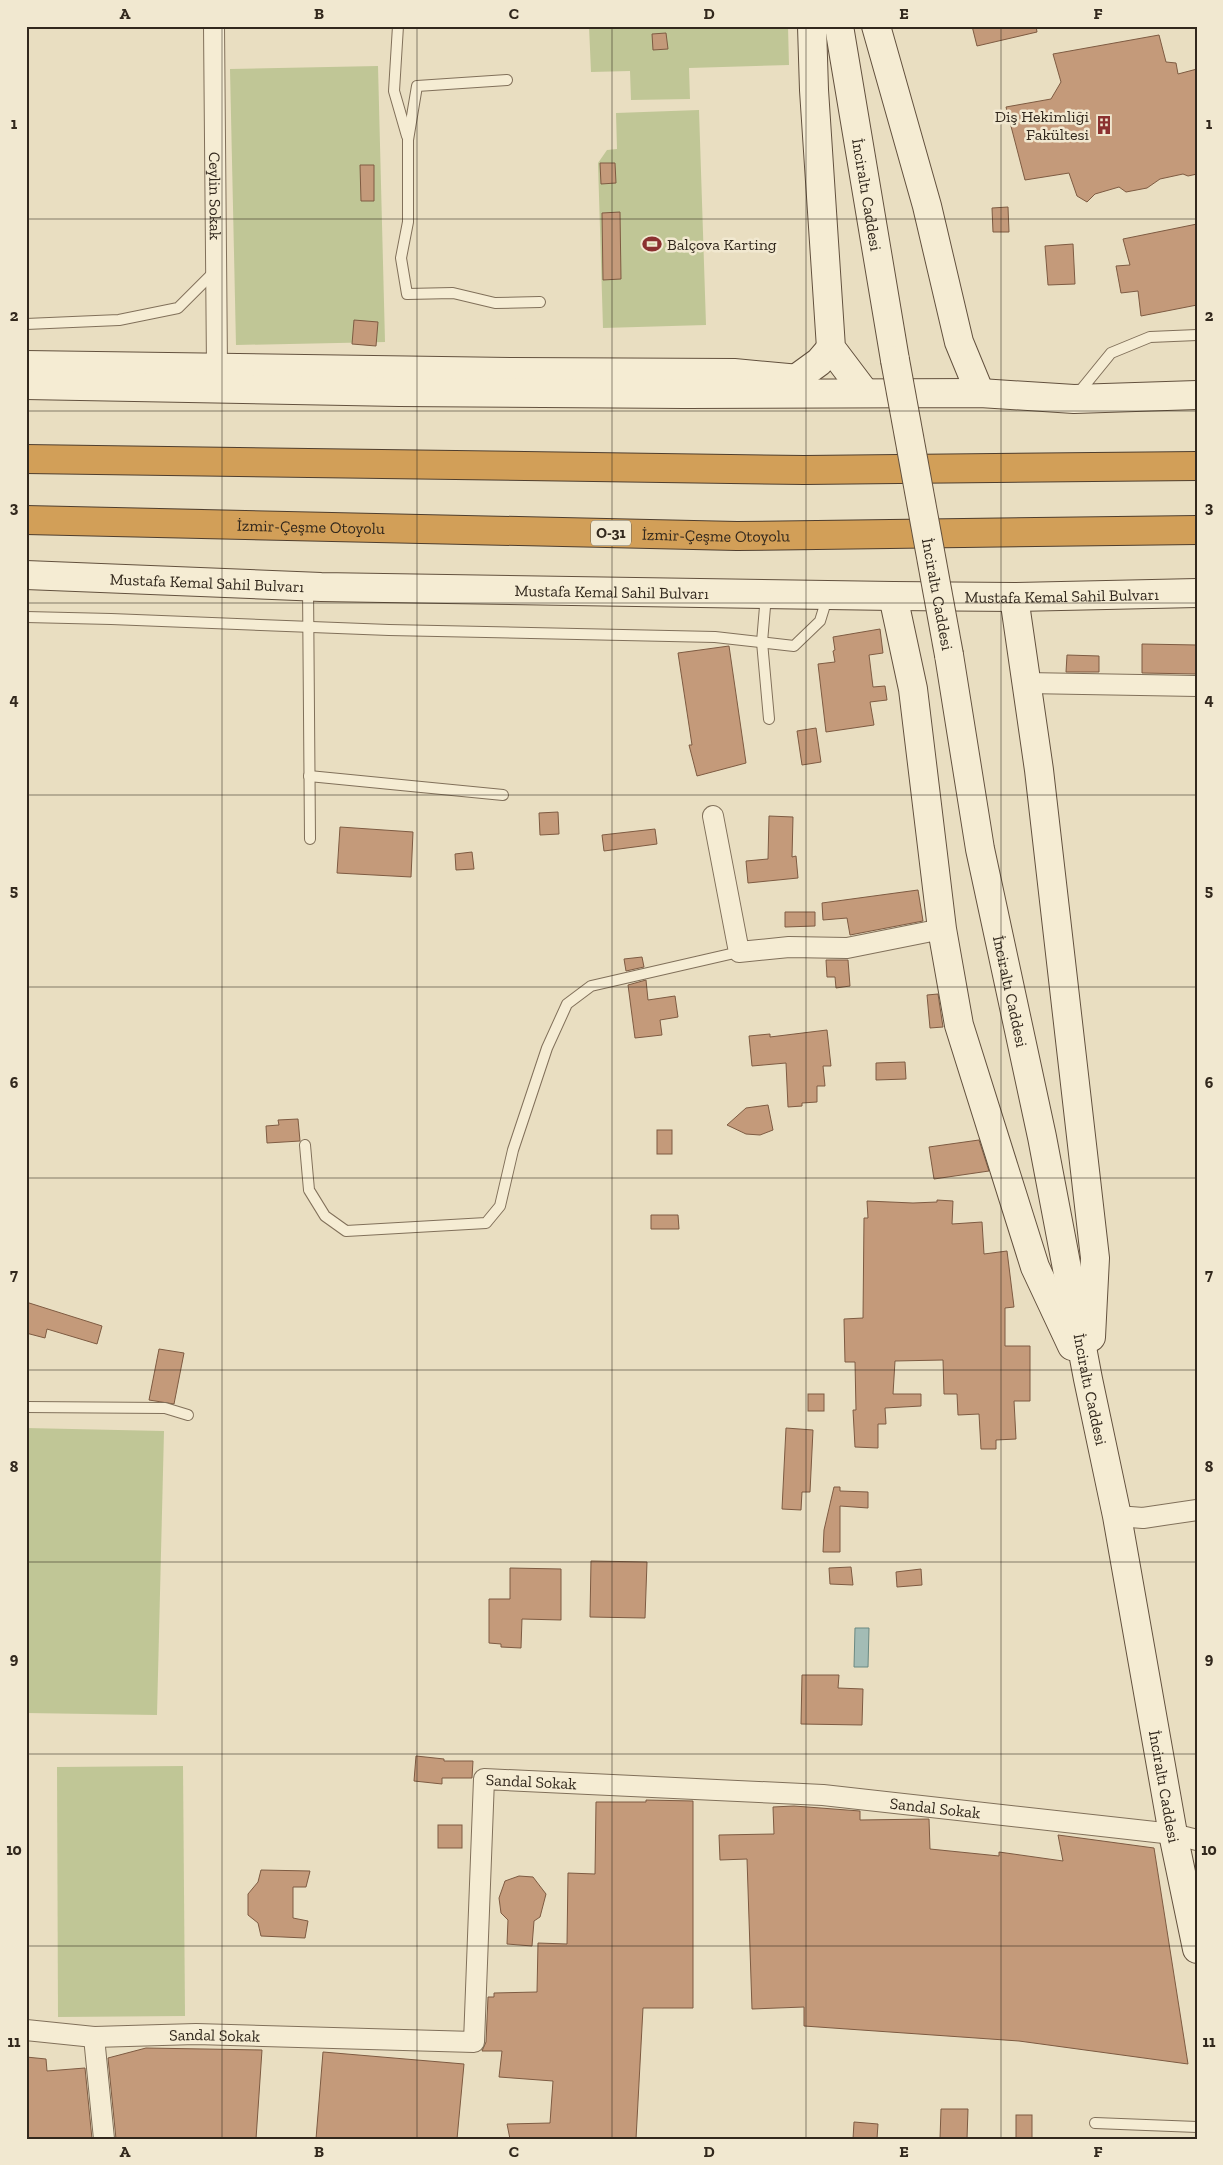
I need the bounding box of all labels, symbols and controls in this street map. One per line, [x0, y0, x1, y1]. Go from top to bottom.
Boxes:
text: A [120, 4, 131, 23]
text: B [314, 4, 324, 23]
text: C [509, 4, 519, 23]
text: D [703, 4, 715, 23]
text: E [899, 4, 909, 23]
text: F [1093, 4, 1103, 23]
place label: Diş Hekimliği Fakültesi [995, 107, 1090, 144]
text: 1 [11, 114, 18, 133]
building icon: Diş Hekimliği Fakültesi [1093, 114, 1115, 136]
text: 1 [1206, 114, 1213, 133]
street label: İnciraltı Caddesi [848, 137, 886, 253]
street label: Ceylin Sokak [205, 152, 225, 241]
sports icon: Balçova Karting [641, 233, 663, 255]
place label: Balçova Karting [667, 235, 777, 254]
text: 2 [10, 306, 19, 325]
text: 2 [1205, 306, 1214, 325]
text: 3 [10, 498, 19, 517]
text: 3 [1205, 498, 1214, 517]
street label: İzmir-Çeşme Otoyolu [237, 516, 385, 538]
road number: O-31 [591, 520, 631, 546]
street label: İzmir-Çeşme Otoyolu [642, 525, 790, 546]
street label: İnciraltı Caddesi [918, 537, 957, 652]
street label: Mustafa Kemal Sahil Bulvarı [109, 569, 305, 596]
street label: Mustafa Kemal Sahil Bulvarı [514, 581, 710, 603]
street label: Mustafa Kemal Sahil Bulvarı [964, 585, 1160, 607]
text: 4 [9, 690, 19, 709]
text: 4 [1204, 690, 1214, 709]
text: 5 [10, 881, 18, 900]
text: 5 [1205, 881, 1213, 900]
street label: İnciraltı Caddesi [989, 934, 1032, 1049]
text: 6 [10, 1073, 19, 1092]
text: 6 [1205, 1073, 1214, 1092]
text: 7 [10, 1265, 18, 1284]
text: 7 [1205, 1265, 1213, 1284]
street label: İnciraltı Caddesi [1070, 1332, 1111, 1448]
text: 8 [10, 1457, 19, 1476]
text: 8 [1205, 1457, 1214, 1476]
text: 9 [10, 1649, 19, 1668]
text: 9 [1205, 1649, 1214, 1668]
street label: İnciraltı Caddesi [1145, 1729, 1184, 1845]
street label: Sandal Sokak [485, 1770, 578, 1793]
street label: Sandal Sokak [889, 1794, 982, 1823]
text: 10 [6, 1840, 22, 1859]
text: 10 [1201, 1840, 1217, 1859]
street label: Sandal Sokak [169, 2025, 261, 2046]
text: 11 [8, 2032, 21, 2051]
text: 11 [1203, 2032, 1216, 2051]
text: A [120, 2142, 131, 2161]
text: B [314, 2142, 324, 2161]
text: C [509, 2142, 519, 2161]
text: D [703, 2142, 715, 2161]
text: E [899, 2142, 909, 2161]
text: F [1093, 2142, 1103, 2161]

